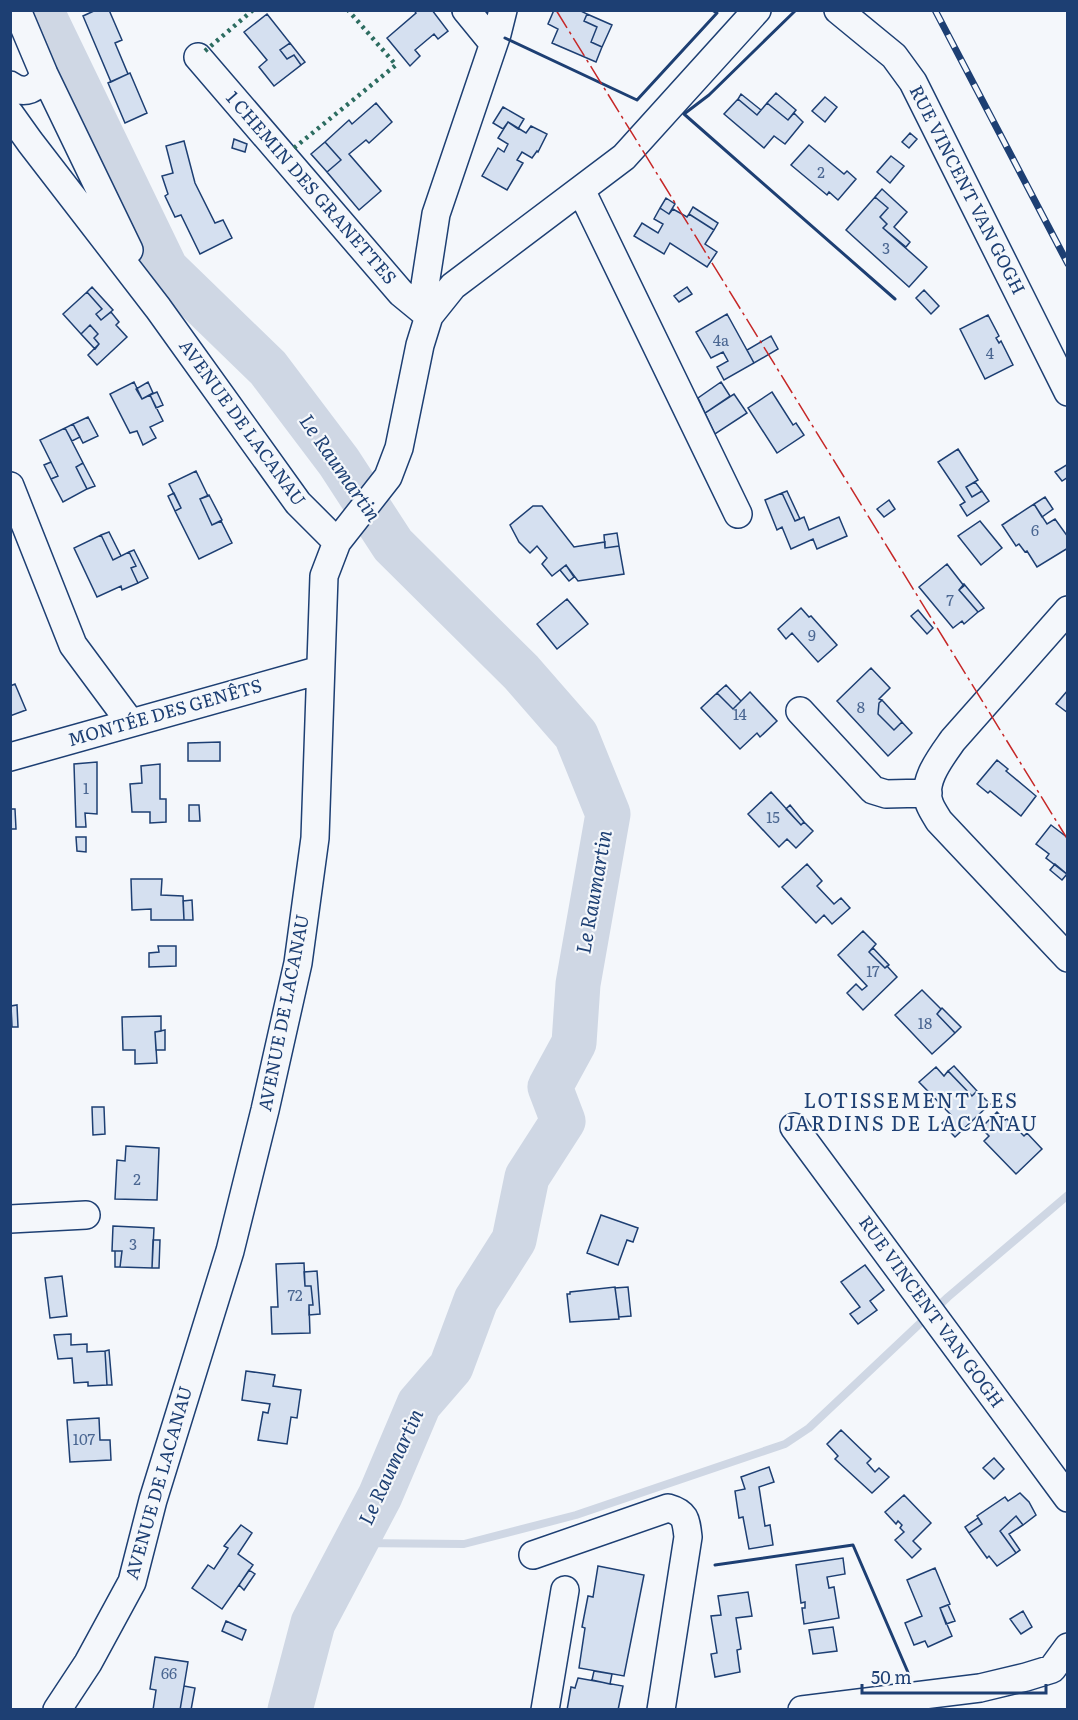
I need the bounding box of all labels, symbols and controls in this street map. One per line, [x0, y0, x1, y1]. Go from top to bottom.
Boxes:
street label: RUE VINCENT VAN GOGH [904, 80, 1033, 299]
street label: 1 CHEMIN DES GRANETTES [220, 84, 404, 290]
house number: 2 [817, 160, 825, 183]
house number: 3 [882, 236, 890, 259]
house number: 4a [713, 328, 730, 351]
street label: AVENUE DE LACANAU [173, 333, 313, 511]
house number: 4 [986, 341, 994, 364]
water label: Le Raumartin [293, 407, 390, 527]
house number: 6 [1031, 518, 1039, 541]
house number: 7 [946, 588, 954, 611]
house number: 9 [808, 623, 816, 646]
street label: MONTÉE DES GENÊTS [65, 671, 265, 752]
house number: 8 [857, 695, 865, 718]
house number: 14 [733, 702, 747, 725]
house number: 1 [83, 776, 89, 799]
house number: 15 [766, 805, 780, 828]
water label: Le Raumartin [566, 827, 618, 956]
street label: AVENUE DE LACANAU [250, 912, 315, 1113]
house number: 17 [866, 959, 880, 982]
house number: 18 [918, 1011, 932, 1034]
district label: LOTISSEMENT LES JARDINS DE LACANAU [784, 1084, 1038, 1137]
house number: 2 [133, 1167, 141, 1190]
street label: RUE VINCENT VAN GOGH [853, 1209, 1011, 1413]
house number: 3 [129, 1232, 137, 1255]
house number: 72 [287, 1283, 303, 1306]
street label: AVENUE DE LACANAU [117, 1383, 198, 1582]
water label: Le Raumartin [349, 1403, 429, 1529]
house number: 107 [73, 1427, 96, 1450]
scale bar [862, 1657, 1046, 1695]
house number: 66 [161, 1661, 177, 1684]
text: 50 m [871, 1663, 912, 1690]

